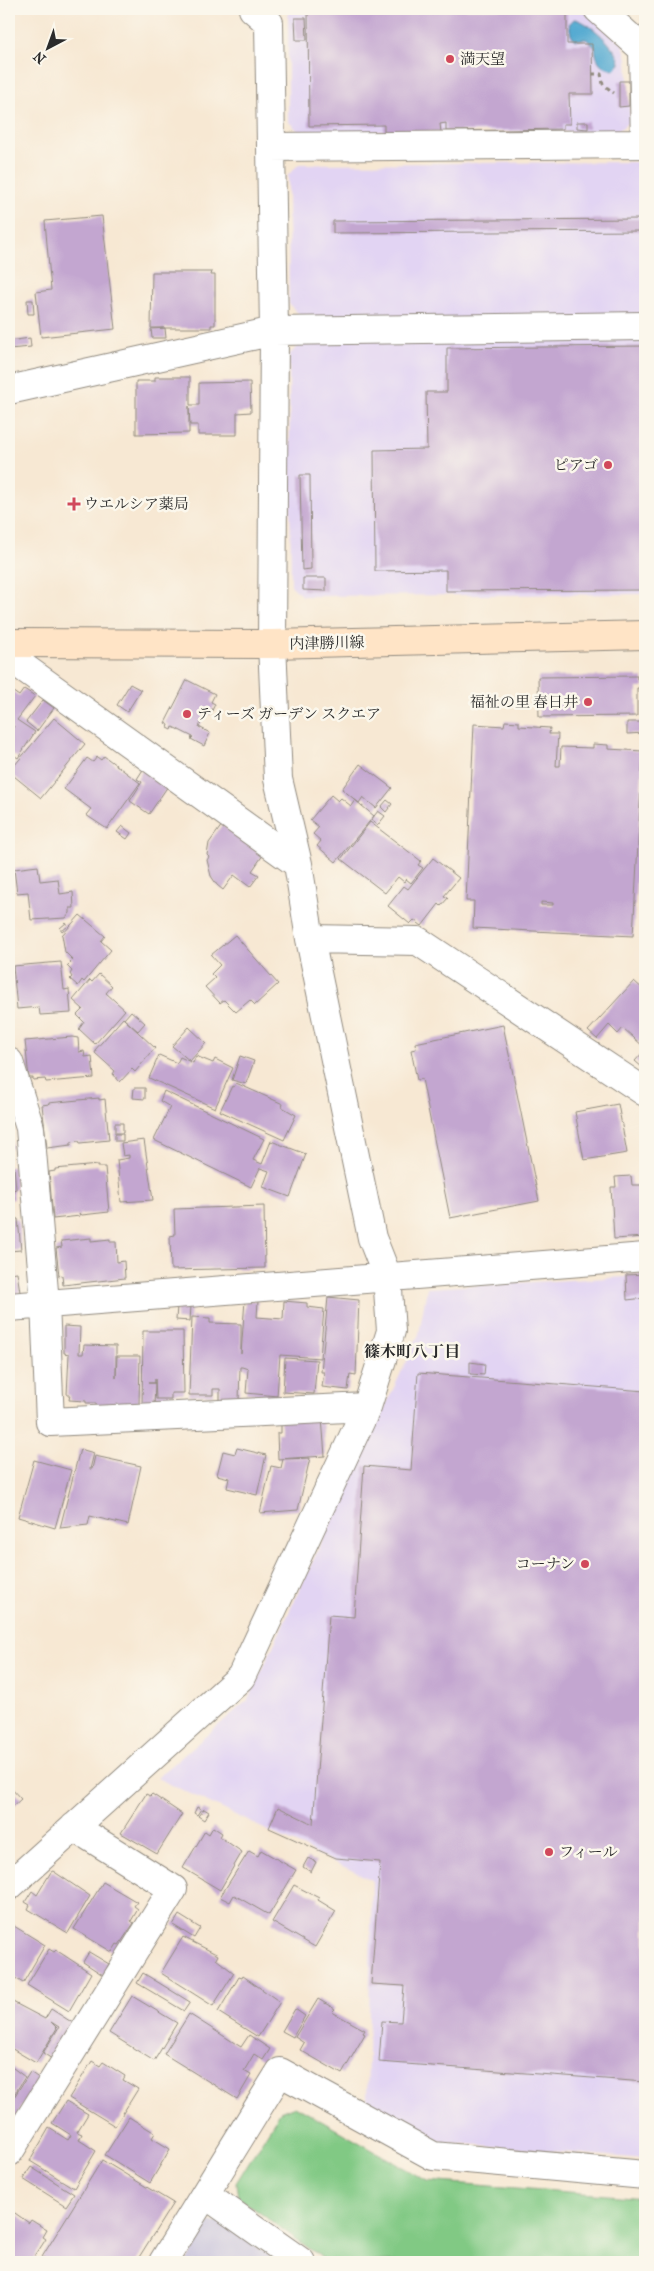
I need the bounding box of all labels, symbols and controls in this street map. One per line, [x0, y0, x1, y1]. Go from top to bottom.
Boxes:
north arrow [22, 22, 72, 72]
text: N [30, 47, 49, 67]
place label: 満天望 [460, 50, 505, 68]
marker: 満天望 [444, 53, 456, 65]
place label: ピアゴ [554, 456, 598, 474]
marker: ピアゴ [602, 459, 614, 471]
place label: ウエルシア薬局 [84, 495, 189, 513]
marker: ウエルシア薬局 [68, 498, 80, 510]
street label: 内津勝川線 [289, 633, 365, 653]
place label: 福祉の里 春日井 [470, 693, 578, 711]
marker: 福祉の里 春日井 [582, 696, 594, 708]
place label: ティーズ ガーデン スクエア [197, 705, 381, 723]
marker: ティーズ ガーデン スクエア [181, 708, 193, 720]
district label: 篠木町八丁目 [364, 1342, 460, 1361]
place label: コーナン [516, 1555, 575, 1573]
marker: コーナン [579, 1558, 591, 1570]
place label: フィール [559, 1843, 618, 1861]
marker: フィール [543, 1846, 555, 1858]

